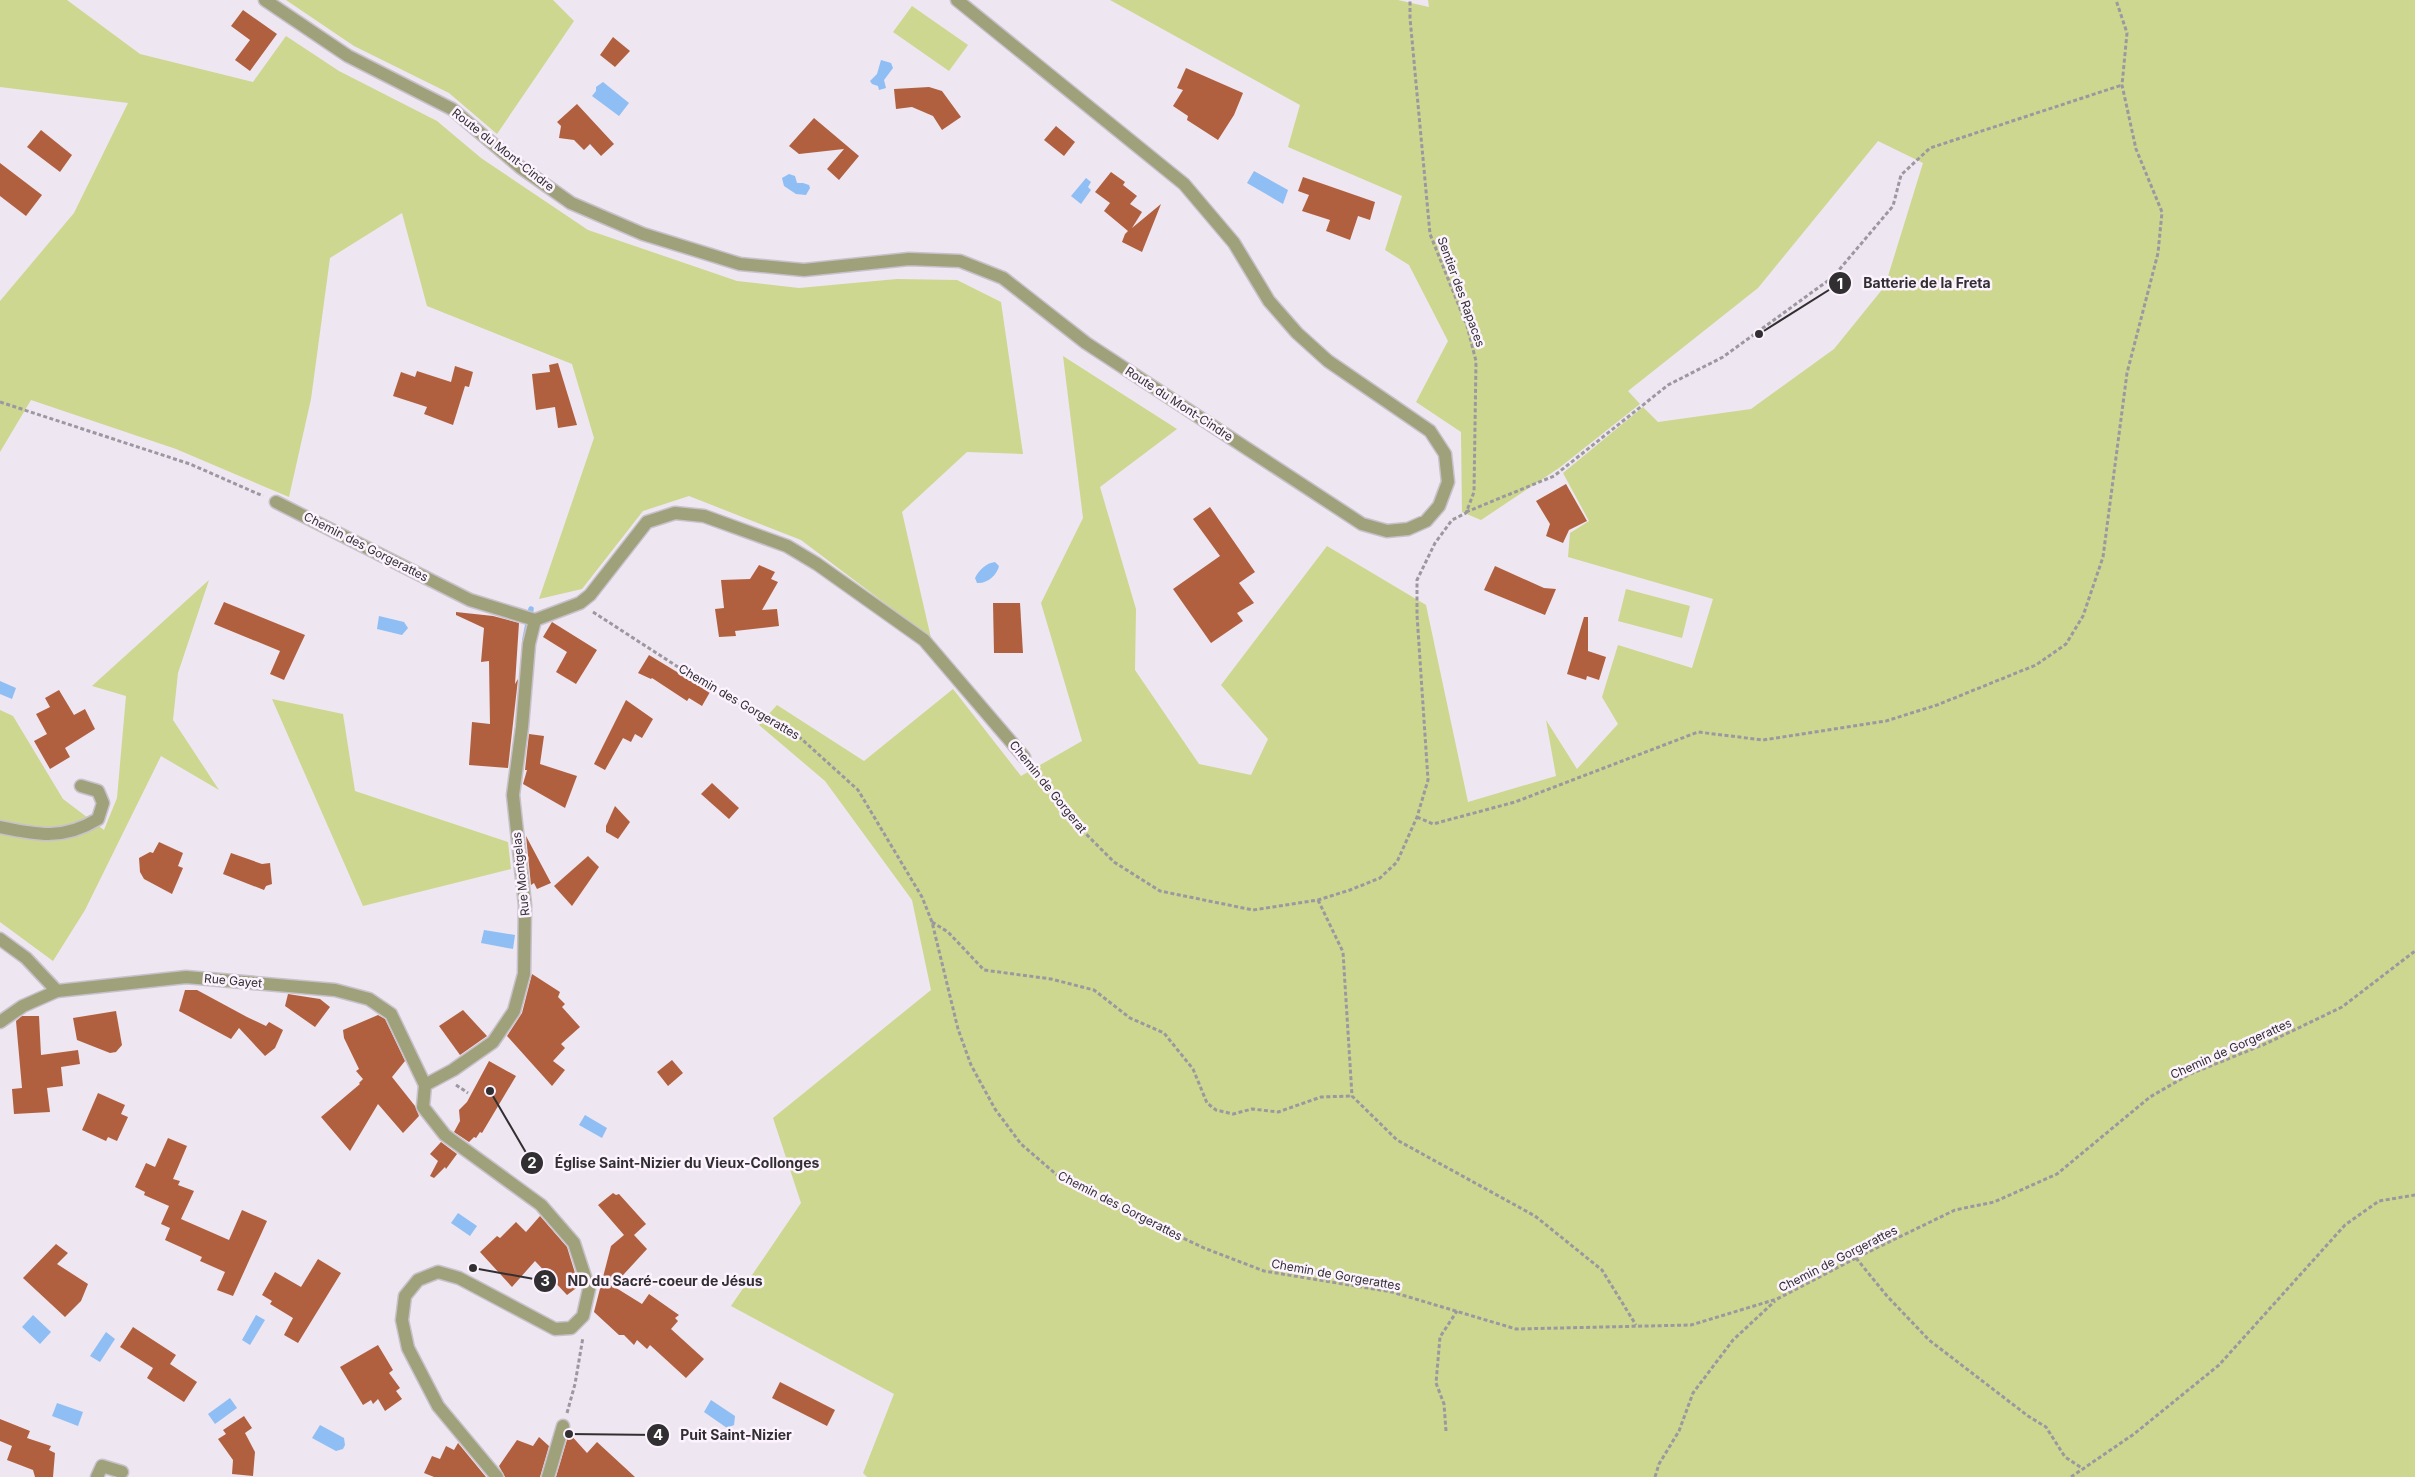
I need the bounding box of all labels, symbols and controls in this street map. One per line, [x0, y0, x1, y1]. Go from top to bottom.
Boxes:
street label: Route du Mont-Cindre [449, 105, 557, 194]
street label: Sentier des Rapaces [1435, 235, 1488, 349]
callout: Batterie de la Freta [1828, 269, 2000, 298]
text: 1 [1837, 274, 1843, 293]
text: Batterie de la Freta [1863, 274, 1991, 291]
street label: Route du Mont-Cindre [1123, 363, 1236, 444]
street label: Chemin des Gorgerattes [301, 509, 431, 584]
street label: Chemin des Gorgerattes [676, 661, 803, 742]
street label: Chemin de Gorgerat [1007, 737, 1090, 836]
street label: Rue Montgelas [509, 831, 532, 917]
street label: Rue Gayet [203, 970, 263, 991]
street label: Chemin de Gorgerattes [2168, 1015, 2294, 1082]
callout: Église Saint-Nizier du Vieux-Collonges [519, 1148, 829, 1177]
text: 2 [527, 1153, 537, 1172]
text: Église Saint-Nizier du Vieux-Collonges [555, 1153, 820, 1171]
street label: Chemin des Gorgerattes [1055, 1168, 1185, 1243]
street label: Chemin de Gorgerattes [1776, 1222, 1900, 1295]
street label: Chemin de Gorgerattes [1270, 1256, 1402, 1293]
callout: ND du Sacré-coeur de Jésus [533, 1267, 773, 1296]
text: 3 [540, 1271, 550, 1290]
text: ND du Sacré-coeur de Jésus [567, 1272, 763, 1289]
callout: Puit Saint-Nizier [645, 1421, 802, 1450]
text: 4 [653, 1425, 663, 1444]
text: Puit Saint-Nizier [680, 1426, 792, 1443]

